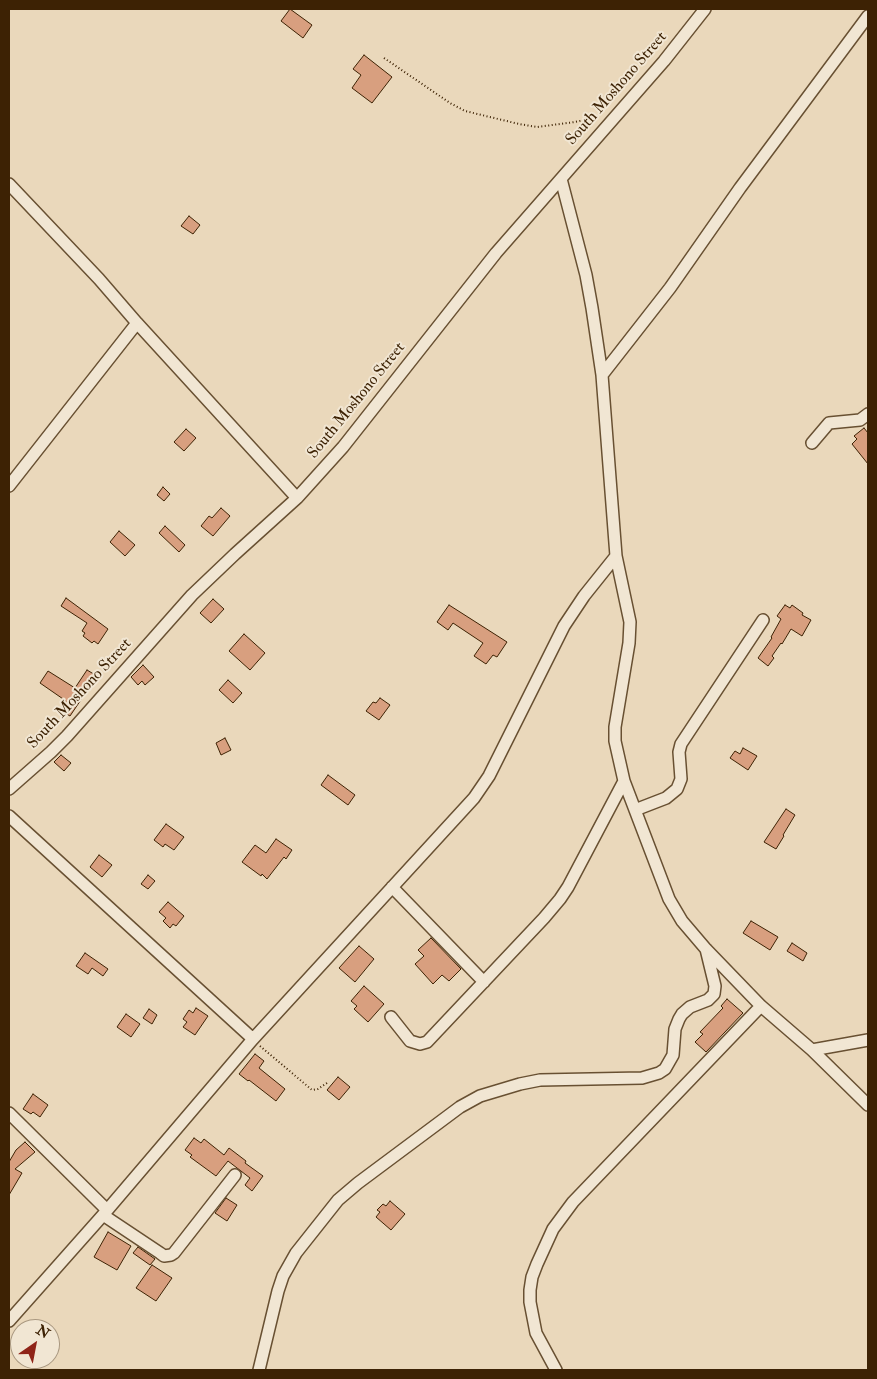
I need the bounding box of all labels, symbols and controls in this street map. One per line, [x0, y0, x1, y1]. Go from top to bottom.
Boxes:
street label: South Moshono Street [563, 28, 671, 150]
street label: South Moshono Street [304, 339, 410, 463]
street label: South Moshono Street [24, 635, 136, 753]
north arrow [10, 1319, 60, 1369]
text: N [33, 1321, 53, 1342]

